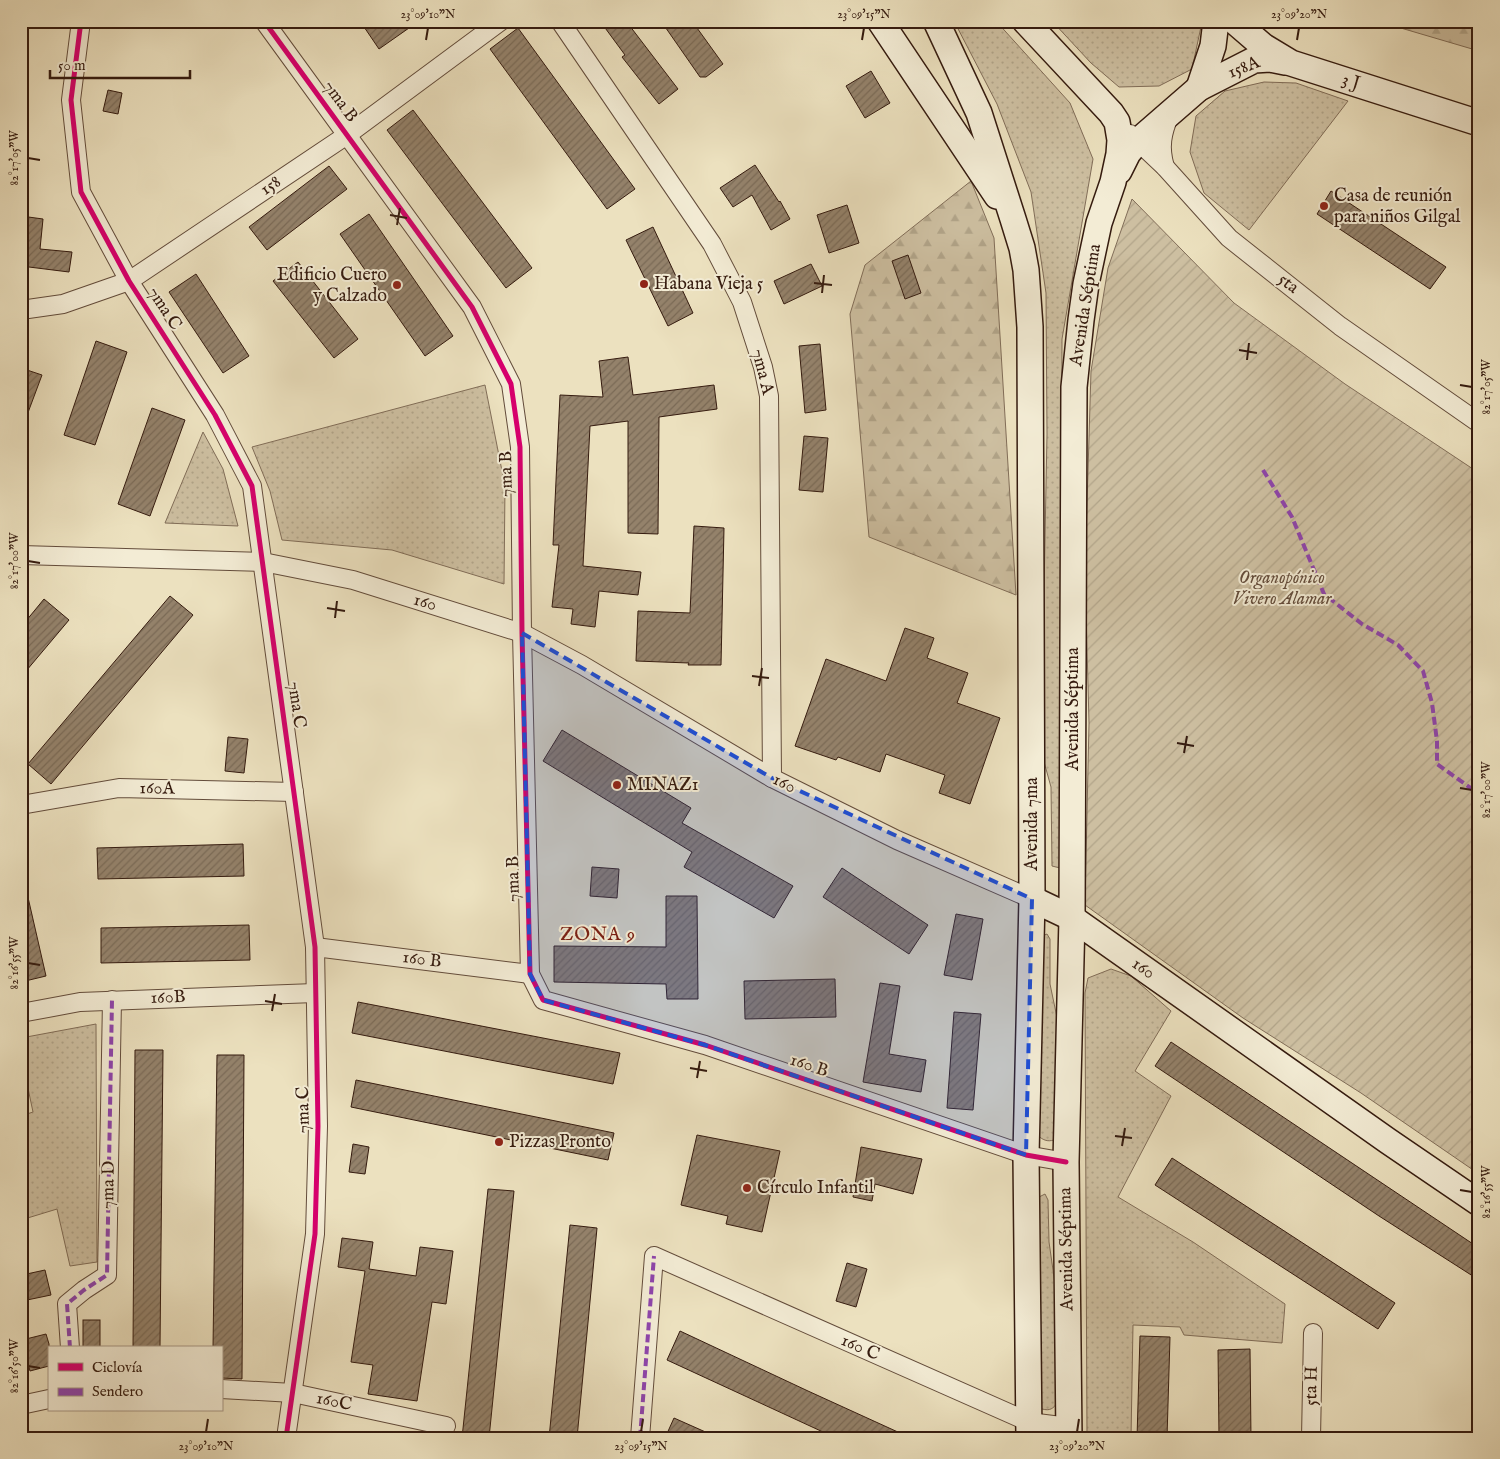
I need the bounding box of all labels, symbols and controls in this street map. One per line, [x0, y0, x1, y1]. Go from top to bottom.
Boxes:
text: 23°09'10"N [400, 7, 456, 22]
text: 23°09'15"N [837, 7, 891, 22]
text: 23°09'20"N [1271, 7, 1328, 22]
scale bar [50, 48, 190, 80]
street label: 158A [1225, 51, 1264, 85]
text: 50 m [58, 56, 86, 75]
street label: 3 J [1339, 68, 1363, 96]
street label: 7ma B [317, 77, 363, 127]
text: 82°17'05"W [7, 130, 22, 186]
street label: 158 [256, 171, 286, 201]
place label: Casa de reunión para niños Gilgal [1334, 185, 1460, 229]
marker: Casa de reunión para niños Gilgal [1318, 200, 1330, 212]
street label: Avenida Séptima [1065, 242, 1107, 369]
place label: Edificio Cuero y Calzado [277, 264, 387, 308]
street label: 5ta [1273, 269, 1303, 300]
place label: Habana Vieja 5 [654, 273, 764, 296]
marker: Habana Vieja 5 [638, 278, 650, 290]
marker: Edificio Cuero y Calzado [391, 279, 403, 291]
street label: 7ma C [142, 283, 186, 335]
street label: 7ma A [745, 347, 779, 398]
text: 82°17'05"W [1479, 359, 1494, 415]
street label: 7ma B [495, 451, 519, 497]
text: 82°17'00"W [7, 532, 22, 589]
park label: Organopónico Vivero Alamar [1233, 567, 1332, 611]
street label: 160 [411, 589, 439, 617]
street label: Avenida Séptima [1062, 647, 1085, 772]
street label: 7ma C [281, 680, 311, 730]
text: 82°17'00"W [1479, 761, 1494, 818]
street label: 160 [768, 768, 800, 800]
place label: MINAZ1 [627, 774, 698, 797]
street label: 160A [139, 777, 176, 801]
street label: Avenida 7ma [1021, 777, 1044, 872]
marker: MINAZ1 [611, 779, 623, 791]
street label: 7ma B [502, 856, 526, 902]
district label: ZONA 9 [560, 923, 636, 947]
text: 82°16'55"W [7, 936, 22, 990]
street label: 160 B [401, 946, 443, 974]
street label: 160 [1127, 953, 1159, 985]
street label: 160B [150, 986, 186, 1010]
street label: 160 B [787, 1049, 831, 1083]
street label: 7ma C [292, 1086, 316, 1134]
place label: Pizzas Pronto [509, 1131, 611, 1154]
marker: Pizzas Pronto [493, 1136, 505, 1148]
street label: 7ma D [97, 1161, 121, 1209]
text: 82°16'55"W [1479, 1165, 1494, 1219]
place label: Círculo Infantil [757, 1177, 874, 1200]
marker: Círculo Infantil [741, 1182, 753, 1194]
street label: Avenida Séptima [1054, 1187, 1080, 1312]
street label: 160 C [837, 1329, 883, 1367]
text: 82°16'50"W [7, 1338, 22, 1393]
legend [48, 1346, 222, 1412]
text: Ciclovía [92, 1358, 143, 1377]
street label: 5ta H [1300, 1366, 1324, 1406]
text: Sendero [92, 1382, 143, 1401]
street label: 160C [314, 1387, 354, 1417]
text: 23°09'10"N [178, 1439, 234, 1454]
text: 23°09'15"N [614, 1439, 668, 1454]
text: 23°09'20"N [1049, 1439, 1106, 1454]

